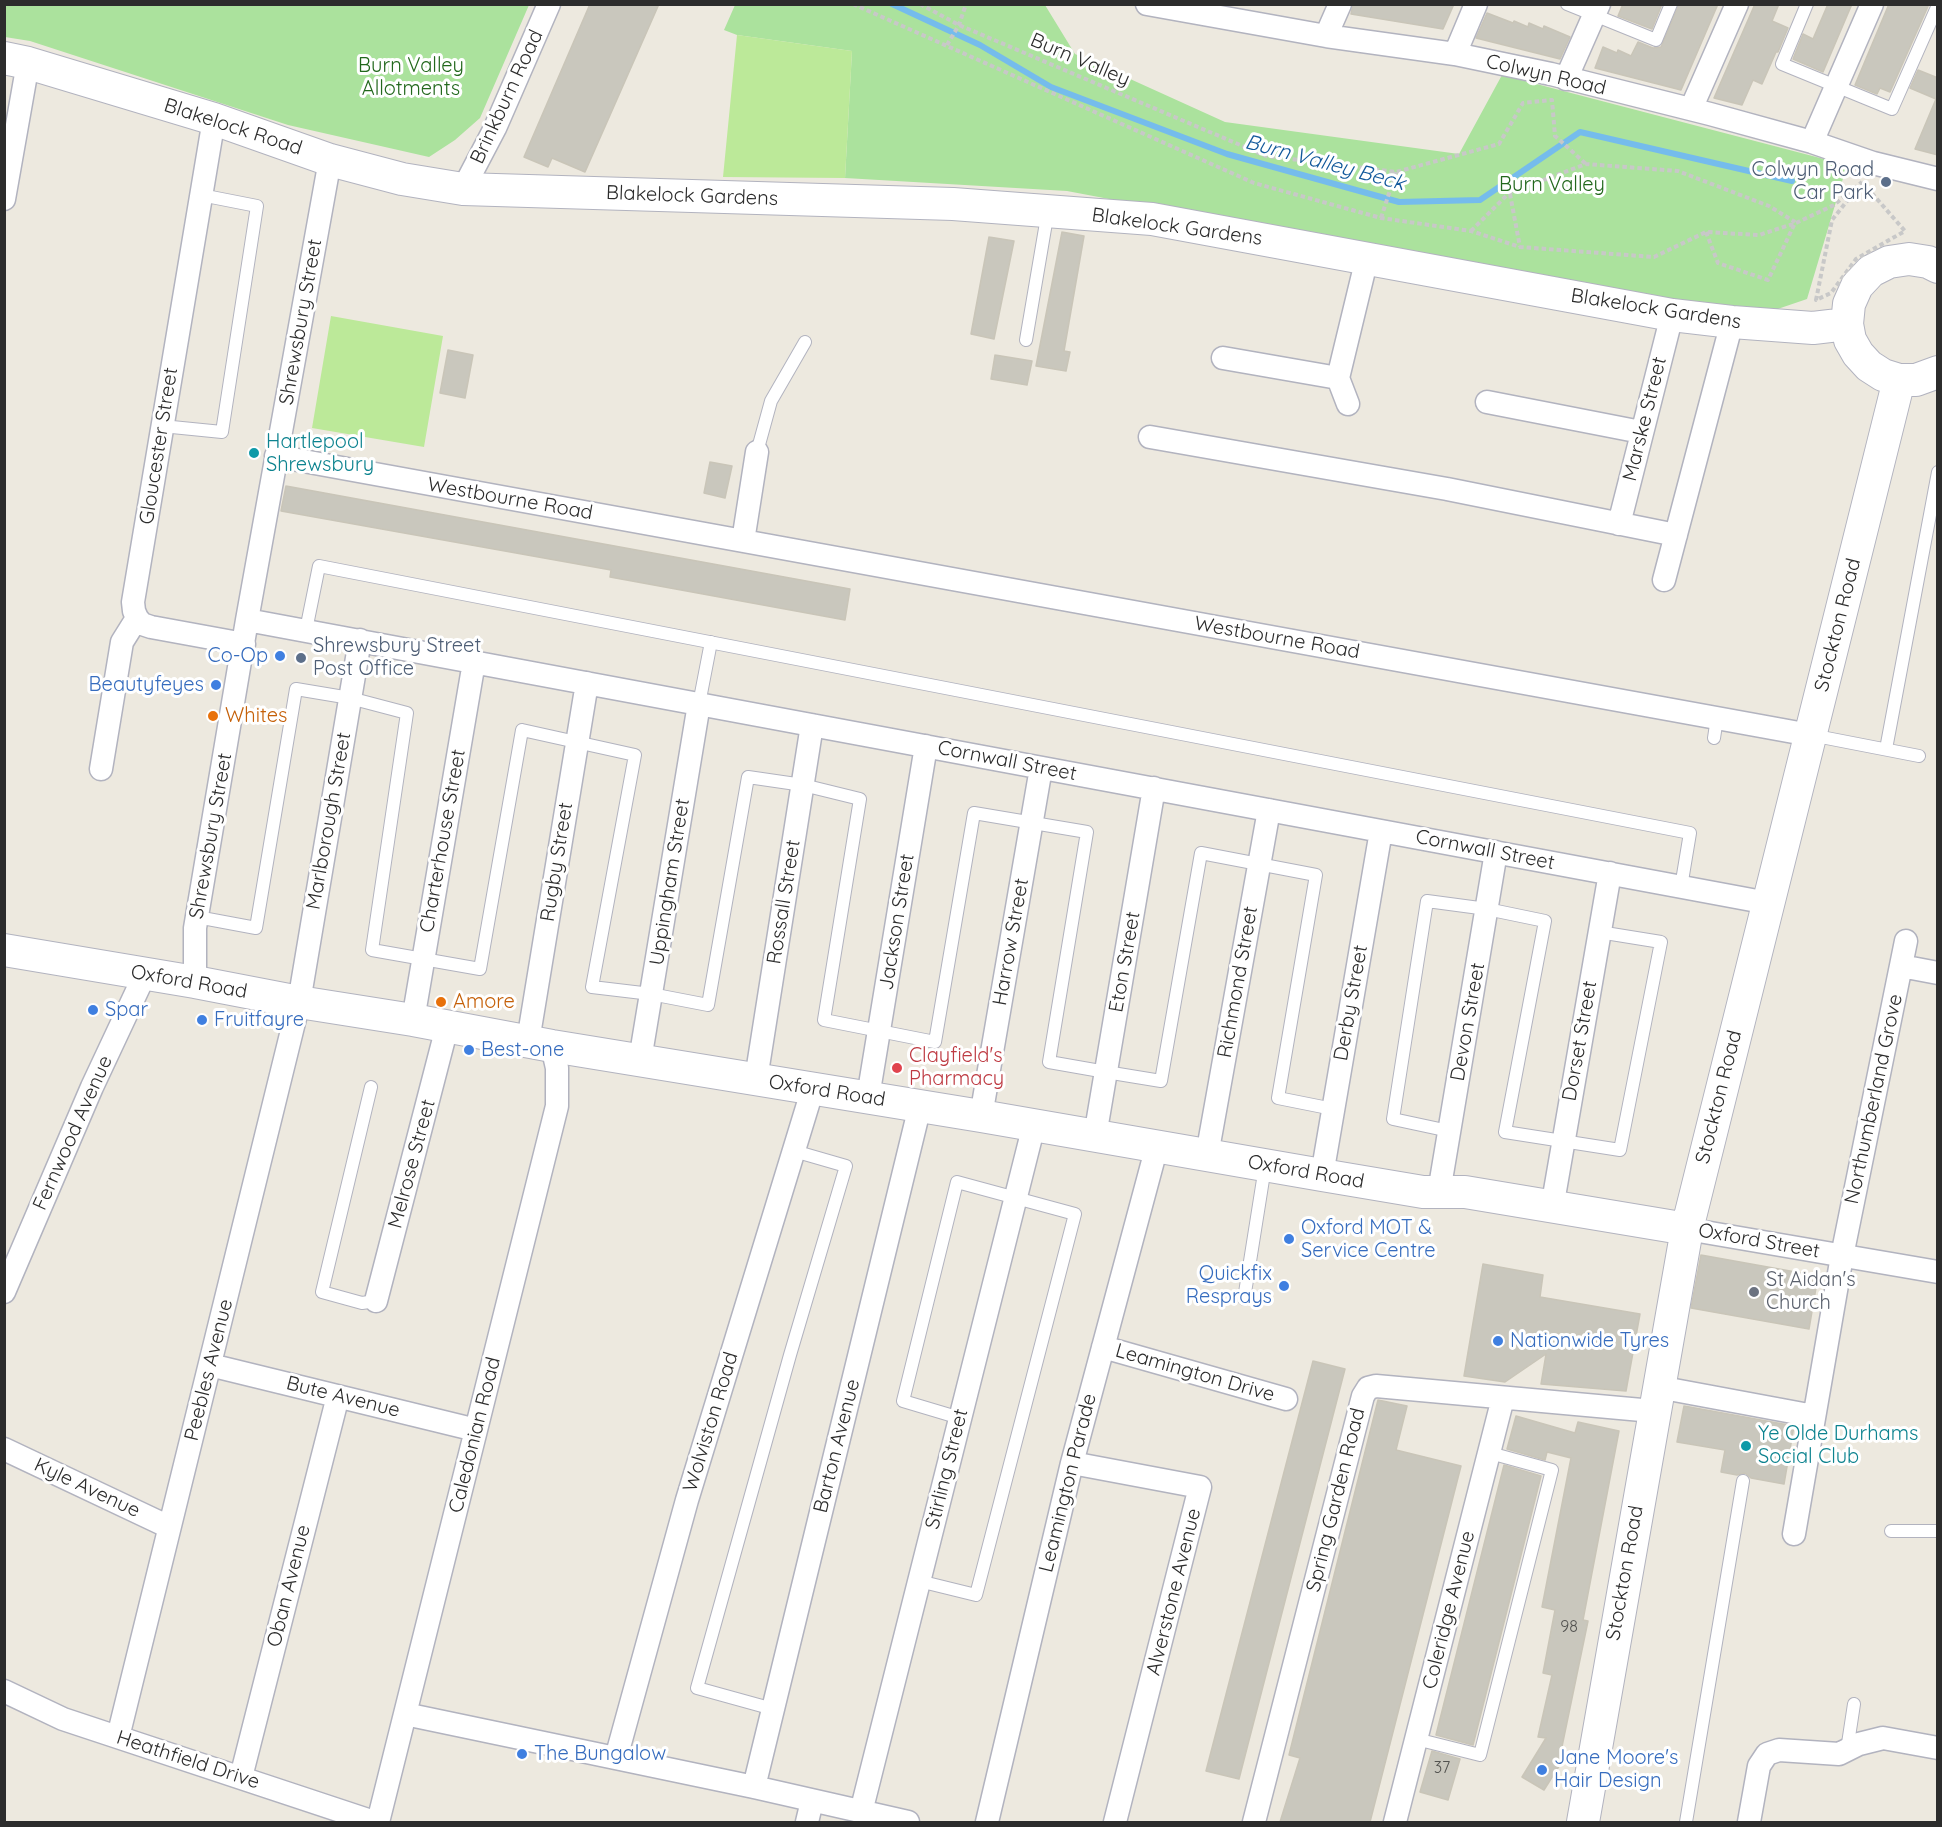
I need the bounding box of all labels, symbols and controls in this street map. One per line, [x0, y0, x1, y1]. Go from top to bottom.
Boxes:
street label: Brinkburn Road [465, 26, 549, 168]
street label: Burn Valley [1027, 28, 1133, 92]
street label: Colwyn Road [1484, 50, 1608, 100]
park label: Burn Valley Allotments [358, 54, 464, 101]
street label: Blakelock Road [161, 93, 305, 161]
water label: Burn Valley Beck [1242, 130, 1408, 196]
place label: Colwyn Road Car Park [1752, 158, 1874, 205]
park label: Burn Valley [1499, 173, 1605, 197]
marker: Colwyn Road Car Park [1879, 175, 1893, 189]
street label: Blakelock Gardens [606, 181, 778, 211]
street label: Blakelock Gardens [1090, 203, 1264, 251]
street label: Shrewsbury Street [275, 237, 327, 407]
street label: Blakelock Gardens [1569, 284, 1743, 334]
street label: Marske Street [1618, 354, 1672, 484]
street label: Gloucester Street [135, 366, 183, 526]
place label: Hartlepool Shrewsbury [266, 430, 374, 477]
marker: Hartlepool Shrewsbury [247, 446, 261, 460]
street label: Westbourne Road [425, 473, 595, 525]
street label: Stockton Road [1810, 556, 1866, 694]
street label: Westbourne Road [1192, 612, 1362, 664]
place label: Shrewsbury Street Post Office [313, 634, 481, 681]
place label: Co-Op [208, 644, 268, 668]
marker: Co-Op [273, 649, 287, 663]
marker: Shrewsbury Street Post Office [294, 651, 308, 665]
place label: Beautyfeyes [89, 673, 204, 697]
marker: Beautyfeyes [209, 678, 223, 692]
place label: Whites [225, 704, 287, 728]
marker: Whites [206, 709, 220, 723]
street label: Marlborough Street [302, 730, 356, 912]
street label: Cornwall Street [936, 736, 1078, 786]
street label: Charterhouse Street [415, 748, 471, 934]
street label: Shrewsbury Street [185, 751, 237, 921]
street label: Uppingham Street [645, 797, 695, 967]
street label: Rugby Street [536, 801, 578, 923]
street label: Cornwall Street [1414, 825, 1556, 875]
street label: Rossall Street [762, 838, 806, 966]
street label: Jackson Street [874, 852, 920, 992]
street label: Harrow Street [988, 877, 1034, 1007]
street label: Richmond Street [1213, 904, 1263, 1060]
street label: Eton Street [1104, 910, 1146, 1014]
street label: Derby Street [1329, 943, 1373, 1063]
street label: Oxford Road [129, 960, 249, 1004]
street label: Devon Street [1446, 961, 1490, 1083]
street label: Dorset Street [1558, 979, 1602, 1103]
place label: Amore [453, 990, 515, 1014]
street label: Northumberland Grove [1840, 992, 1908, 1206]
marker: Amore [434, 995, 448, 1009]
place label: Spar [105, 998, 148, 1022]
marker: Spar [86, 1003, 100, 1017]
place label: Fruitfayre [214, 1008, 304, 1032]
marker: Fruitfayre [195, 1013, 209, 1027]
street label: Stockton Road [1691, 1028, 1747, 1166]
place label: Best-one [481, 1038, 564, 1062]
marker: Best-one [462, 1043, 476, 1057]
place label: Clayfield's Pharmacy [909, 1044, 1004, 1091]
street label: Fernwood Avenue [28, 1052, 118, 1214]
marker: Clayfield's Pharmacy [890, 1061, 904, 1075]
street label: Oxford Road [767, 1070, 887, 1112]
street label: Melrose Street [383, 1097, 441, 1231]
street label: Oxford Road [1246, 1150, 1366, 1194]
place label: Oxford MOT & Service Centre [1301, 1216, 1435, 1263]
street label: Oxford Street [1696, 1219, 1822, 1263]
marker: Oxford MOT & Service Centre [1282, 1232, 1296, 1246]
place label: Quickfix Resprays [1186, 1262, 1272, 1309]
place label: St Aidan's Church [1766, 1268, 1856, 1315]
marker: Quickfix Resprays [1277, 1279, 1291, 1293]
marker: St Aidan's Church [1747, 1285, 1761, 1299]
street label: Peebles Avenue [180, 1297, 238, 1443]
place label: Nationwide Tyres [1510, 1329, 1669, 1353]
marker: Nationwide Tyres [1491, 1334, 1505, 1348]
street label: Leamington Drive [1113, 1339, 1277, 1407]
street label: Wolviston Road [678, 1349, 744, 1495]
street label: Caledonian Road [444, 1355, 506, 1515]
street label: Bute Avenue [284, 1371, 402, 1423]
street label: Barton Avenue [809, 1377, 865, 1515]
street label: Leamington Parade [1034, 1391, 1102, 1575]
street label: Stirling Street [920, 1406, 974, 1532]
street label: Spring Garden Road [1302, 1406, 1370, 1594]
place label: Ye Olde Durhams Social Club [1758, 1422, 1918, 1469]
marker: Ye Olde Durhams Social Club [1739, 1439, 1753, 1453]
street label: Kyle Avenue [30, 1453, 144, 1523]
street label: Stockton Road [1601, 1504, 1649, 1642]
street label: Alverstone Avenue [1142, 1506, 1206, 1678]
street label: Oban Avenue [262, 1522, 316, 1650]
street label: Coleridge Avenue [1418, 1528, 1480, 1692]
house number: 98 [1560, 1617, 1578, 1637]
street label: Heathfield Drive [113, 1726, 263, 1794]
place label: The Bungalow [534, 1742, 666, 1766]
place label: Jane Moore's Hair Design [1554, 1746, 1678, 1793]
marker: The Bungalow [515, 1747, 529, 1761]
house number: 37 [1434, 1758, 1450, 1778]
marker: Jane Moore's Hair Design [1535, 1763, 1549, 1777]

